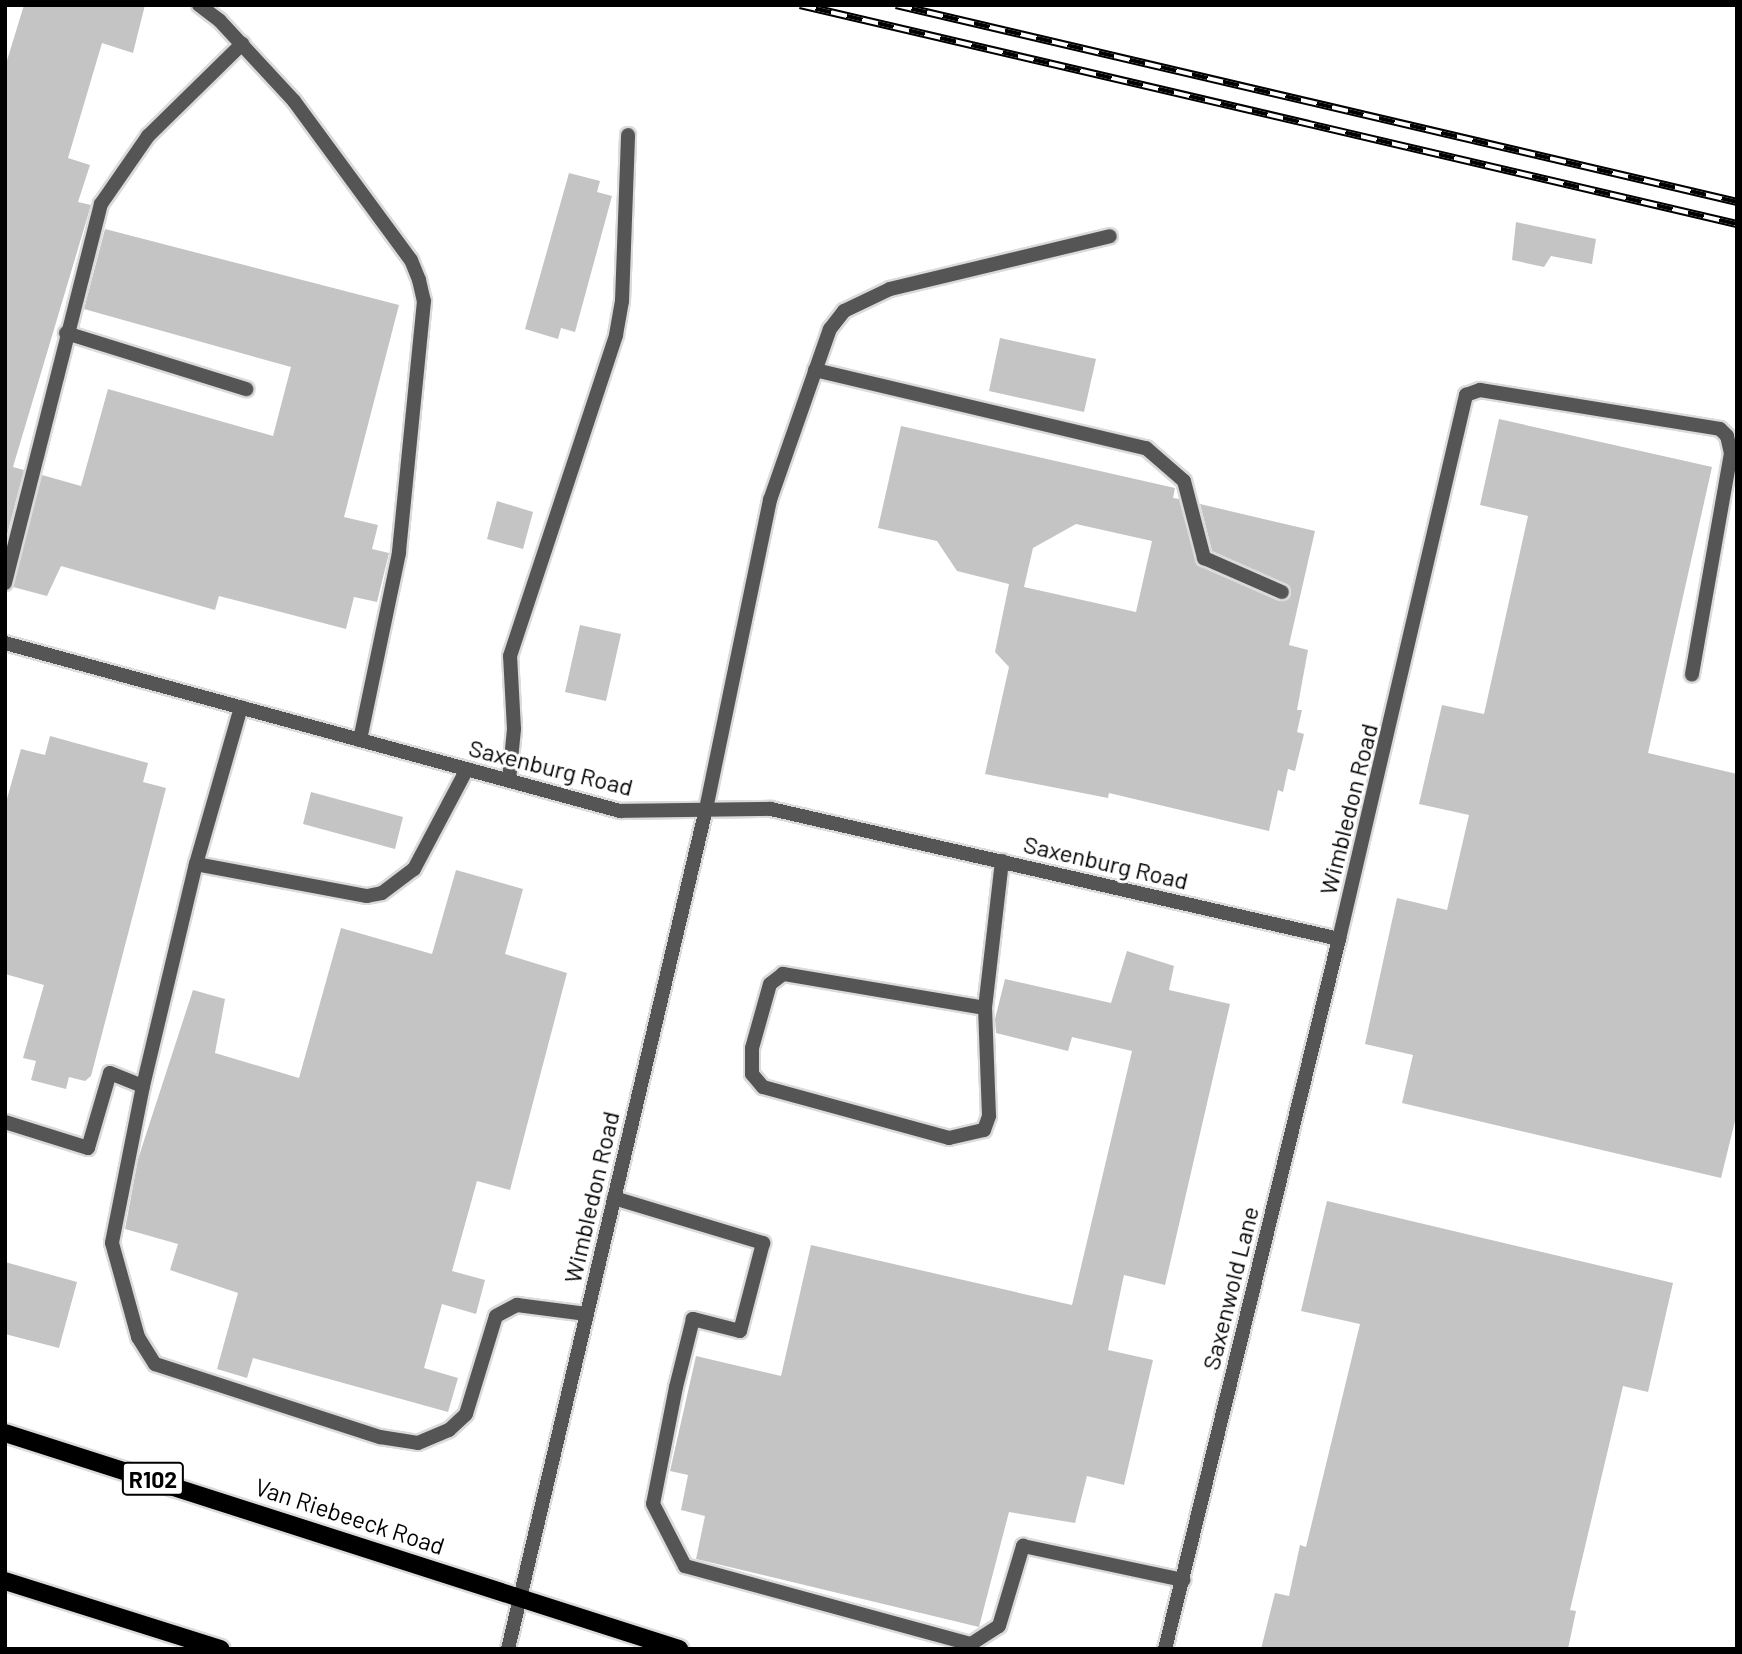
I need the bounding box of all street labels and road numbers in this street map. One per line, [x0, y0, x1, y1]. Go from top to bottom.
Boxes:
street label: Wimbledon Road [1313, 720, 1383, 898]
street label: Saxenburg Road [466, 733, 636, 801]
street label: Saxenburg Road [1021, 829, 1191, 895]
street label: Wimbledon Road [557, 1108, 625, 1286]
street label: Saxenwold Lane [1196, 1203, 1264, 1373]
road number: R102 [122, 1460, 184, 1498]
street label: Van Riebeeck Road [252, 1472, 448, 1560]

